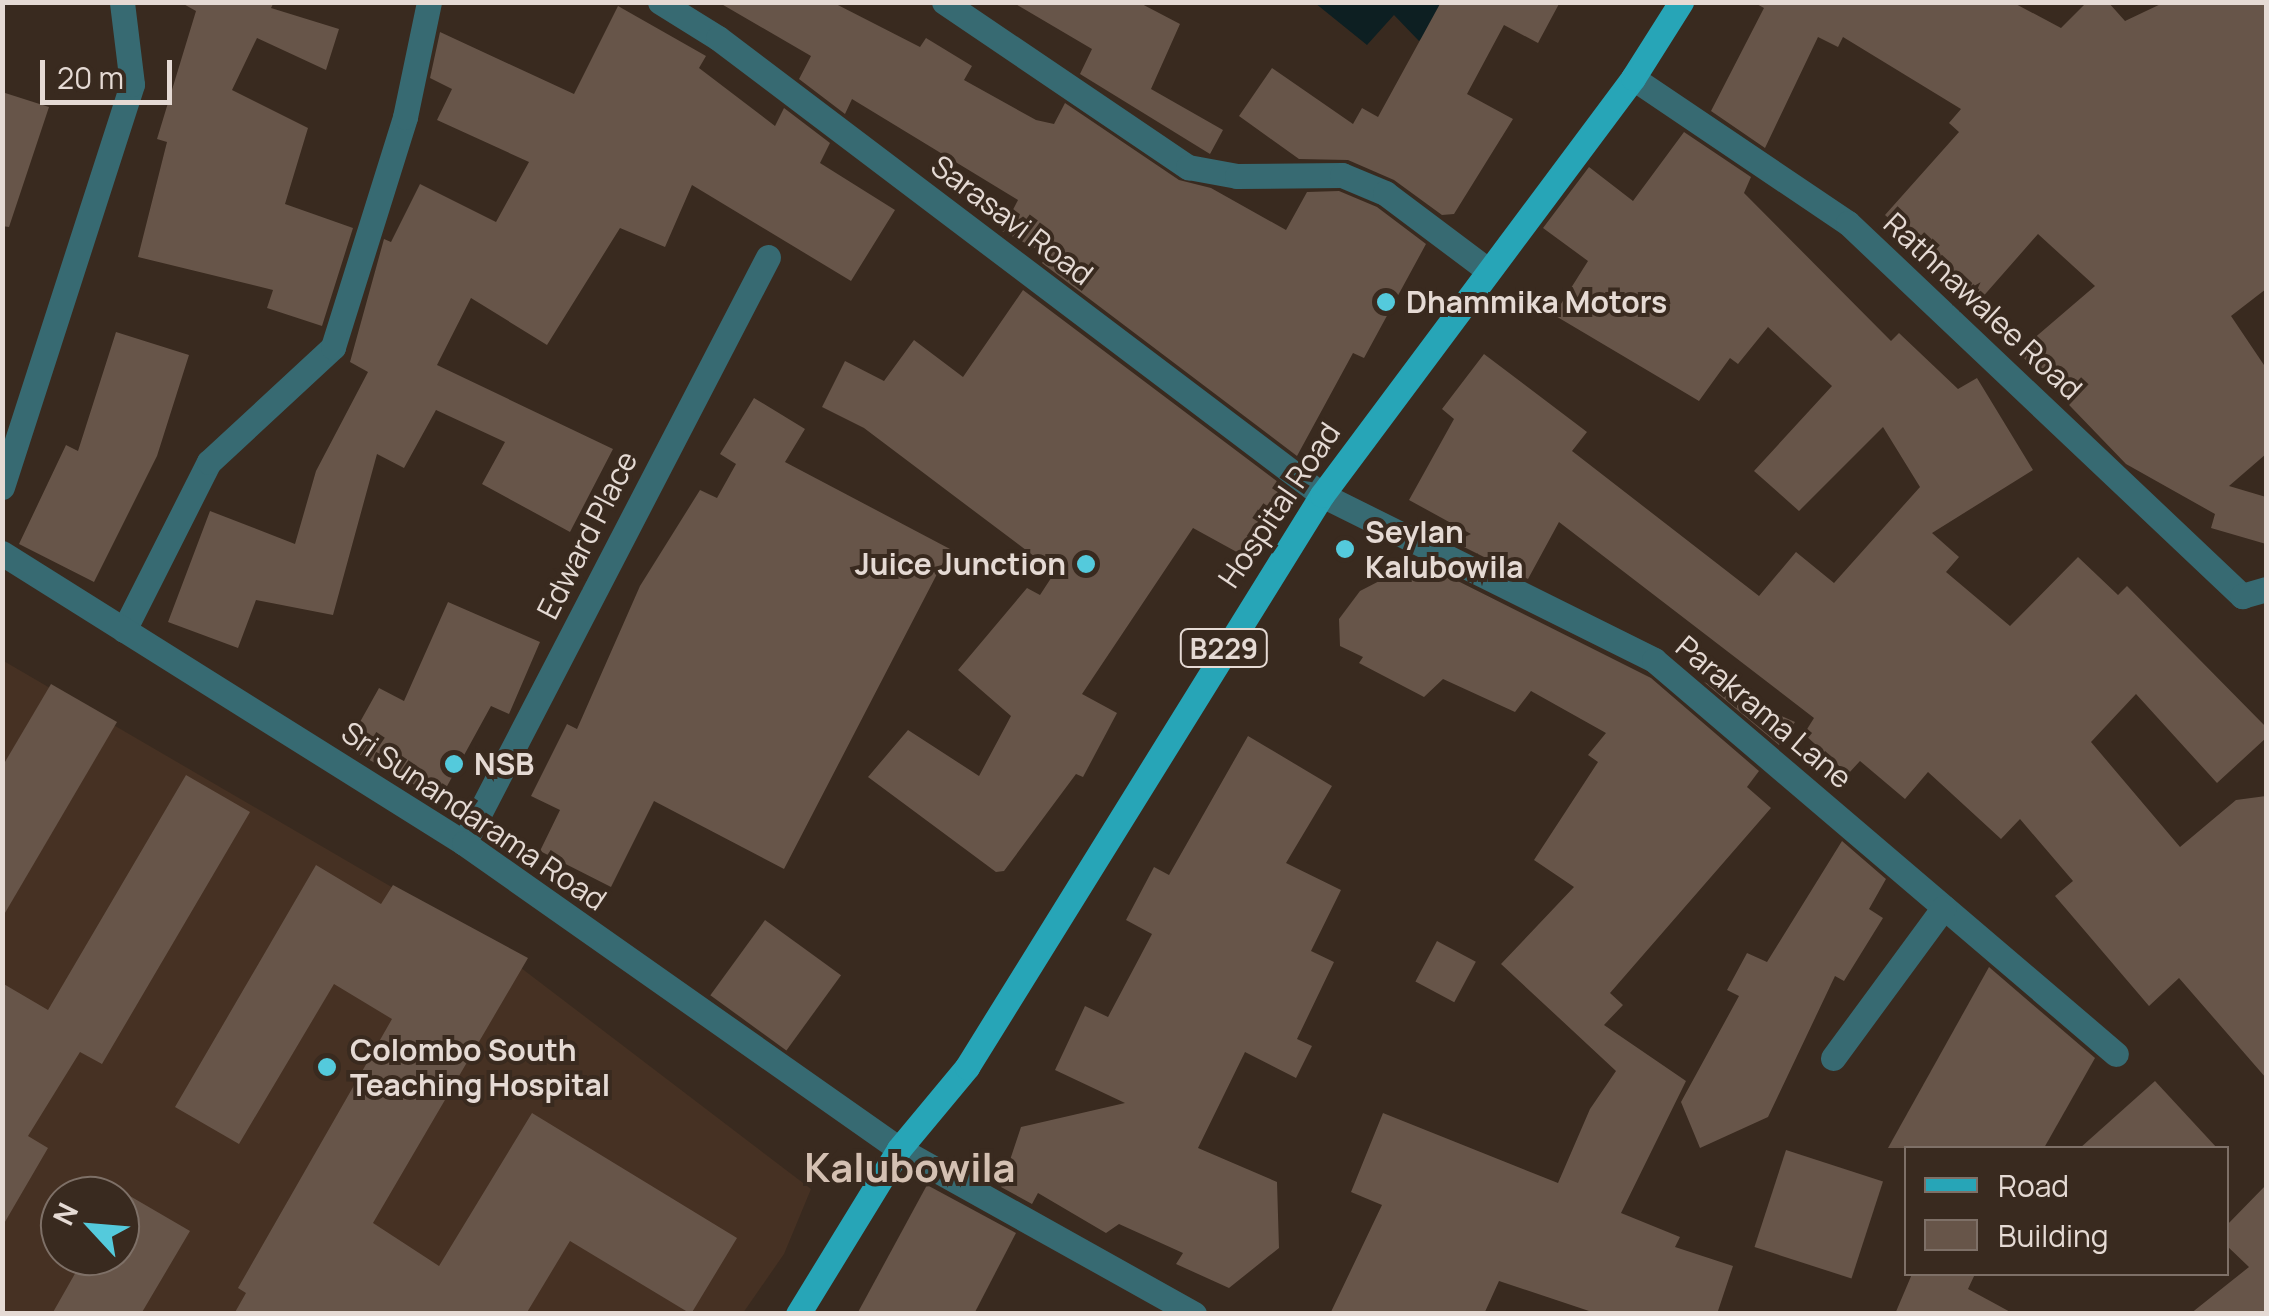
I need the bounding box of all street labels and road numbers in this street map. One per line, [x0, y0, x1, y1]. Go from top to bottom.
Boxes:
street label: Sarasavi Road [924, 147, 1100, 293]
street label: Rathnawalee Road [1877, 205, 2089, 407]
street label: Hospital Road [1211, 416, 1347, 594]
street label: Edward Place [529, 445, 645, 625]
road number: B229 [1179, 625, 1269, 671]
street label: Parakrama Lane [1669, 628, 1859, 796]
street label: Sri Sunandarama Road [335, 714, 613, 918]

